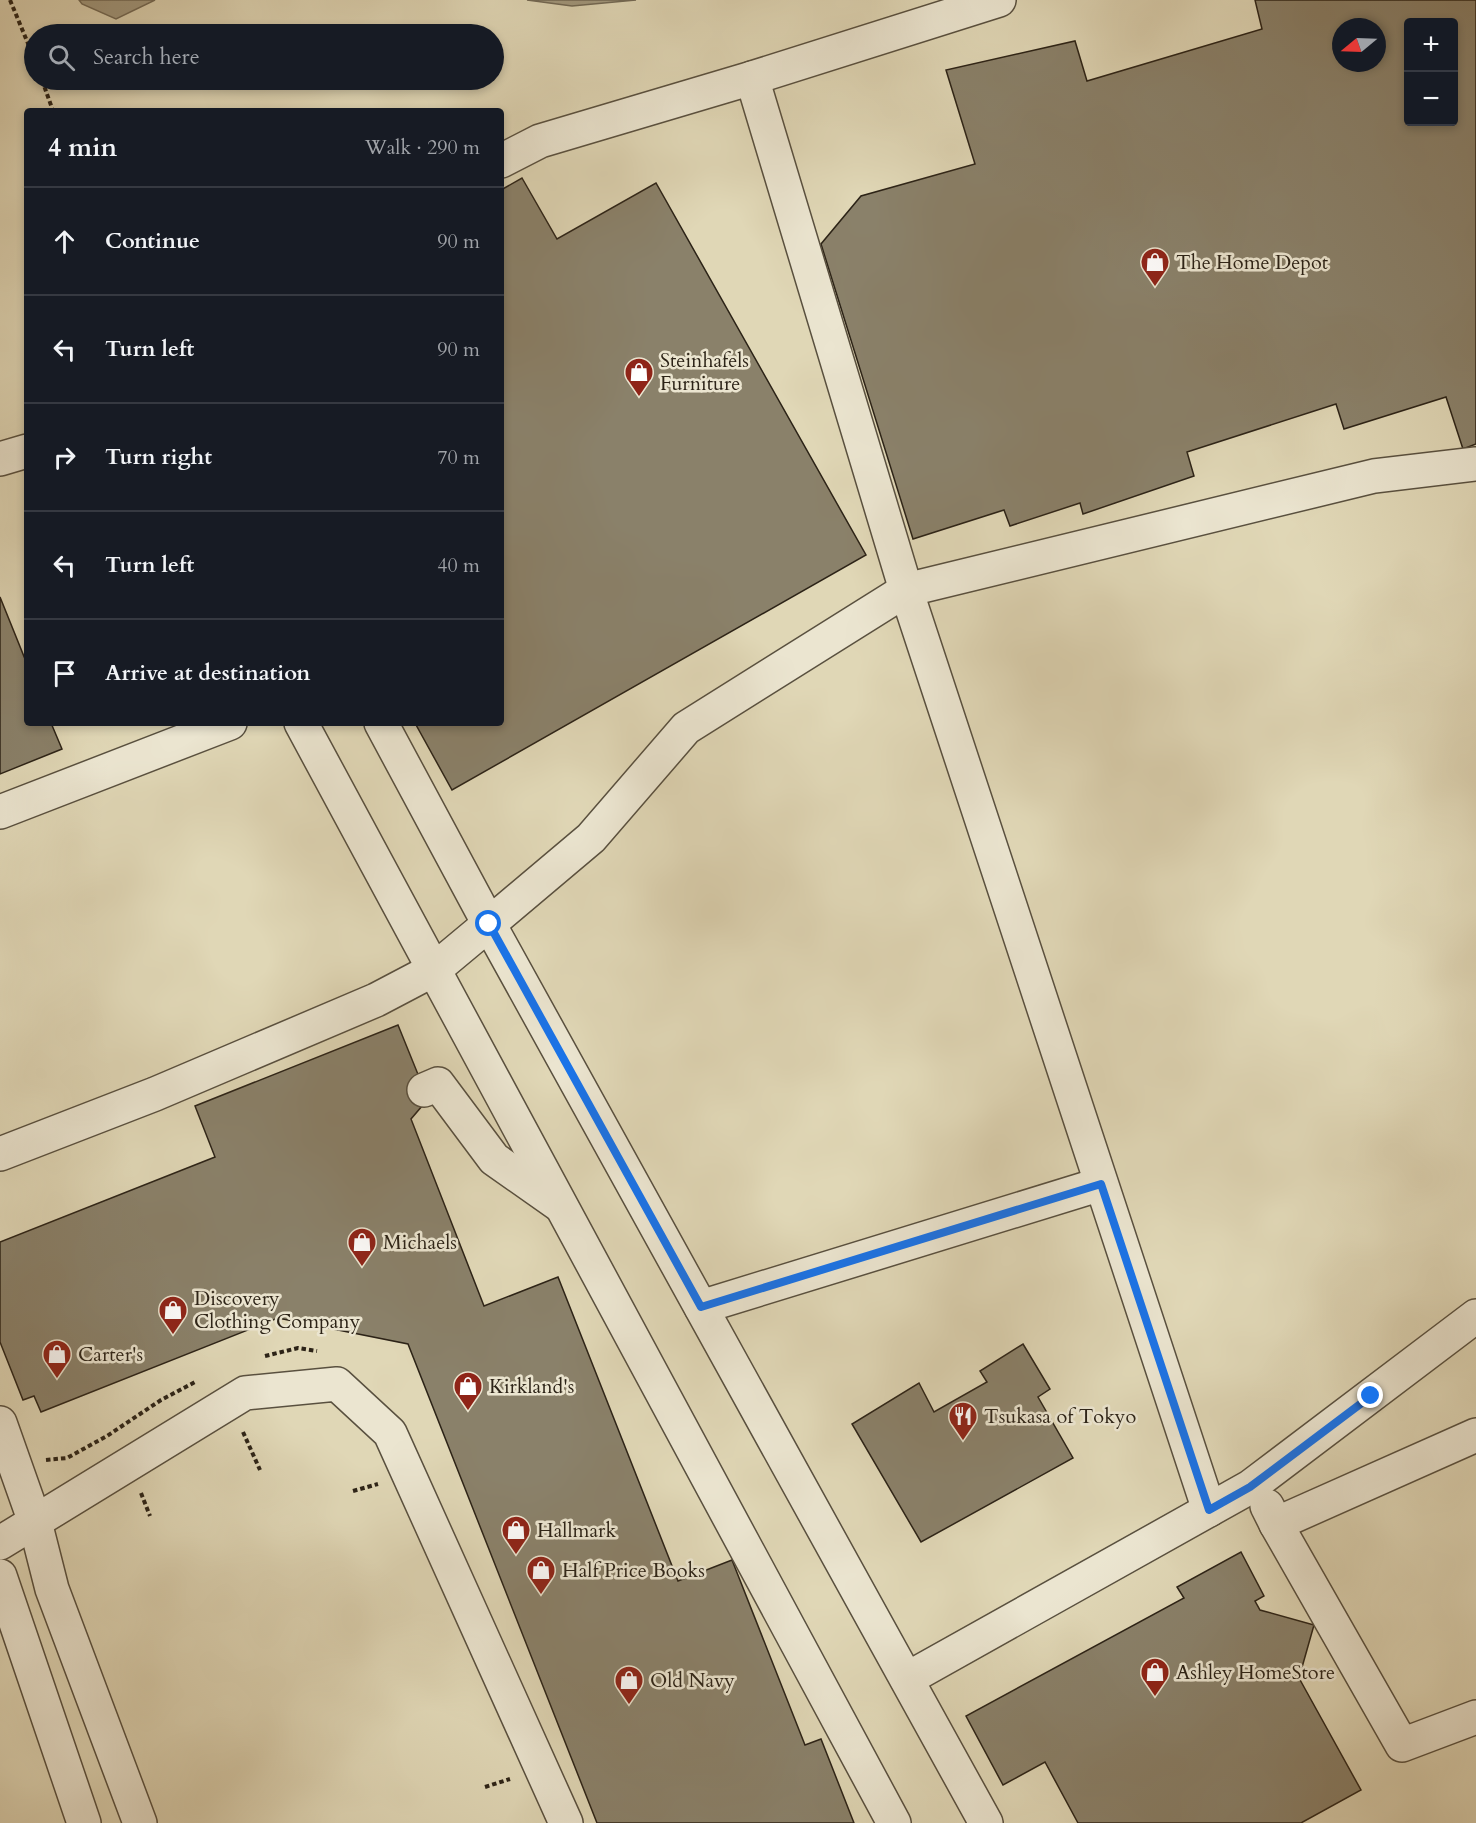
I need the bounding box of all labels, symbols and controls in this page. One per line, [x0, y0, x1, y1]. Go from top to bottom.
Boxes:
north arrow [1332, 18, 1386, 72]
map controls [1404, 18, 1458, 126]
button: + [1404, 18, 1458, 72]
search box [24, 24, 504, 90]
icon: search [45, 41, 78, 74]
text: Search here [93, 42, 200, 72]
button: − [1404, 72, 1458, 126]
text: 4 min [48, 130, 117, 165]
text: Walk · 290 m [365, 134, 480, 161]
icon: ahead [48, 225, 81, 258]
text: Continue [105, 226, 200, 256]
text: 90 m [437, 228, 480, 255]
shop icon: The Home Depot [1139, 246, 1171, 288]
place label: The Home Depot [1176, 249, 1329, 276]
icon: left [48, 333, 81, 366]
text: Turn left [105, 334, 194, 364]
text: 90 m [437, 336, 480, 363]
place label: Steinhafels Furniture [660, 347, 749, 397]
shop icon: Steinhafels Furniture [623, 356, 655, 398]
icon: right [48, 441, 81, 474]
text: Turn right [105, 442, 212, 472]
text: 70 m [437, 444, 480, 471]
icon: left [48, 549, 81, 582]
text: Turn left [105, 550, 194, 580]
text: 40 m [437, 552, 480, 579]
icon: arrive [48, 657, 81, 690]
text: Arrive at destination [105, 658, 310, 688]
route start [475, 910, 501, 936]
shop icon: Michaels [346, 1226, 378, 1268]
place label: Michaels [383, 1229, 457, 1256]
place label: Discovery Clothing Company [194, 1285, 361, 1335]
shop icon: Discovery Clothing Company [157, 1294, 189, 1336]
shop icon: Carter's [41, 1338, 73, 1380]
place label: Carter's [78, 1341, 143, 1368]
shop icon: Kirkland's [452, 1370, 484, 1412]
place label: Kirkland's [489, 1373, 574, 1400]
route end [1357, 1382, 1383, 1408]
restaurant icon: Tsukasa of Tokyo [947, 1400, 979, 1442]
place label: Tsukasa of Tokyo [984, 1403, 1136, 1430]
shop icon: Hallmark [500, 1514, 532, 1556]
place label: Hallmark [537, 1517, 616, 1544]
shop icon: Half Price Books [525, 1554, 557, 1596]
place label: Half Price Books [562, 1557, 705, 1584]
shop icon: Ashley HomeStore [1139, 1656, 1171, 1698]
place label: Ashley HomeStore [1176, 1659, 1335, 1686]
shop icon: Old Navy [613, 1664, 645, 1706]
place label: Old Navy [650, 1667, 735, 1694]

